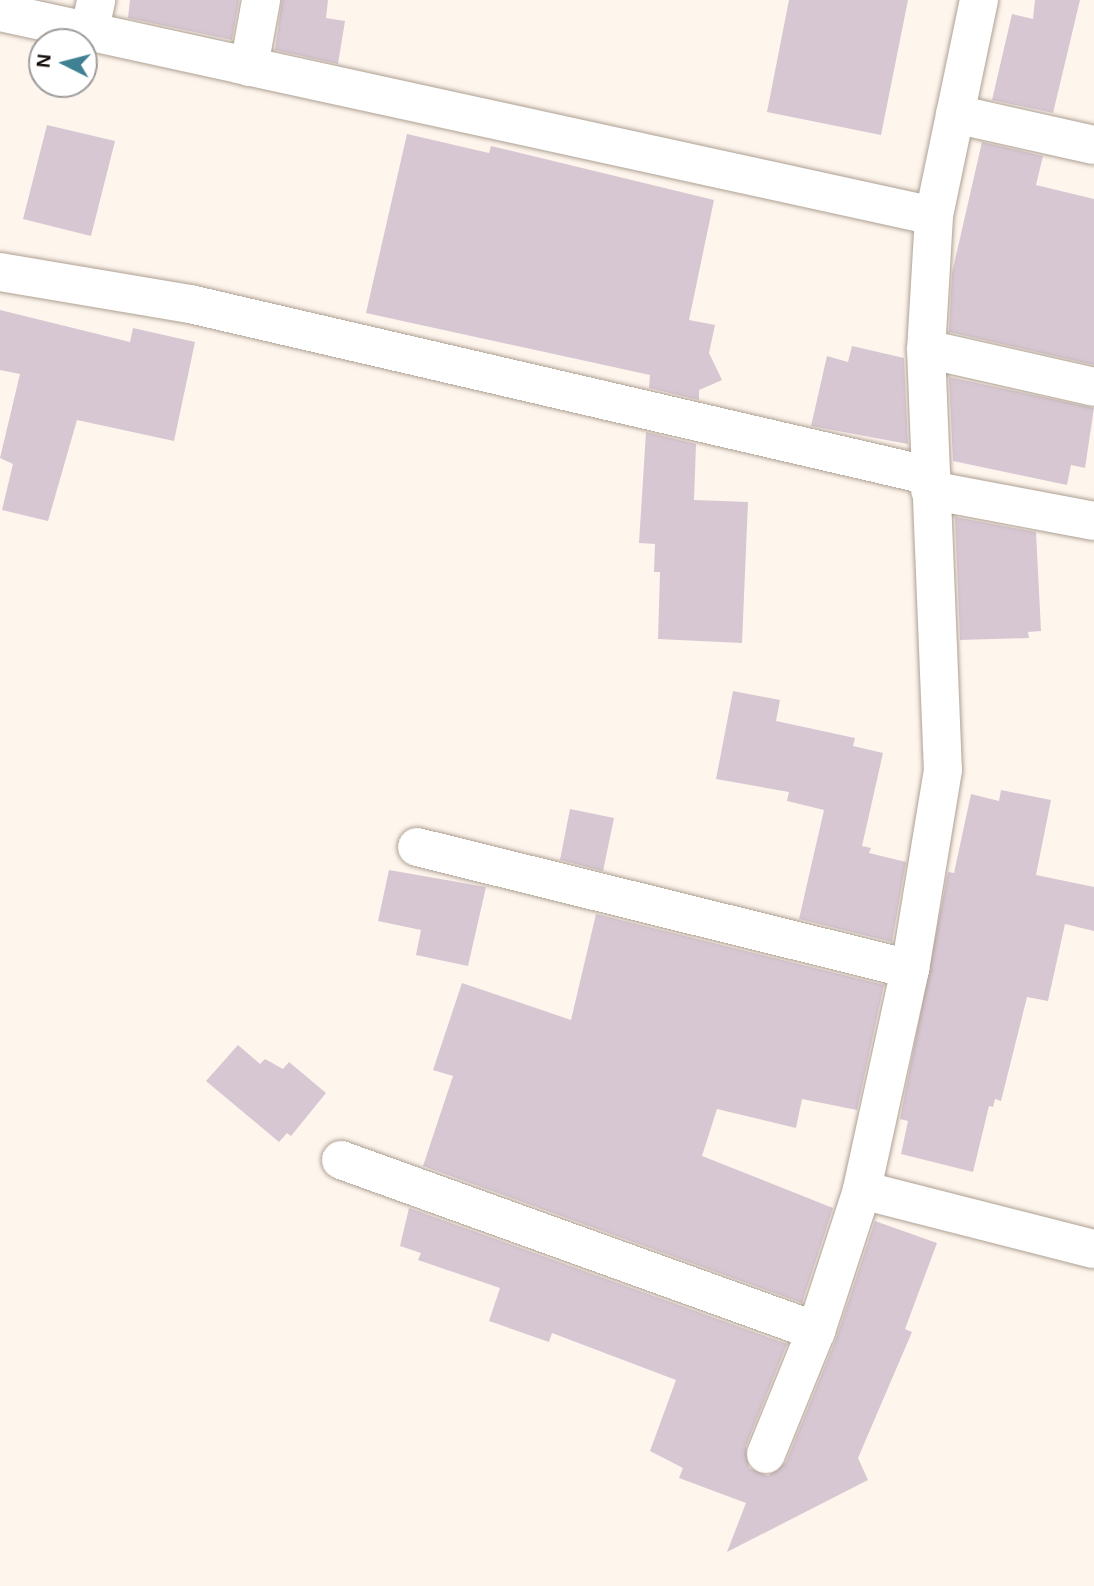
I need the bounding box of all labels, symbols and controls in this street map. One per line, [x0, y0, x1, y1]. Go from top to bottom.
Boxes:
north arrow [28, 28, 98, 98]
text: N [32, 53, 55, 69]

